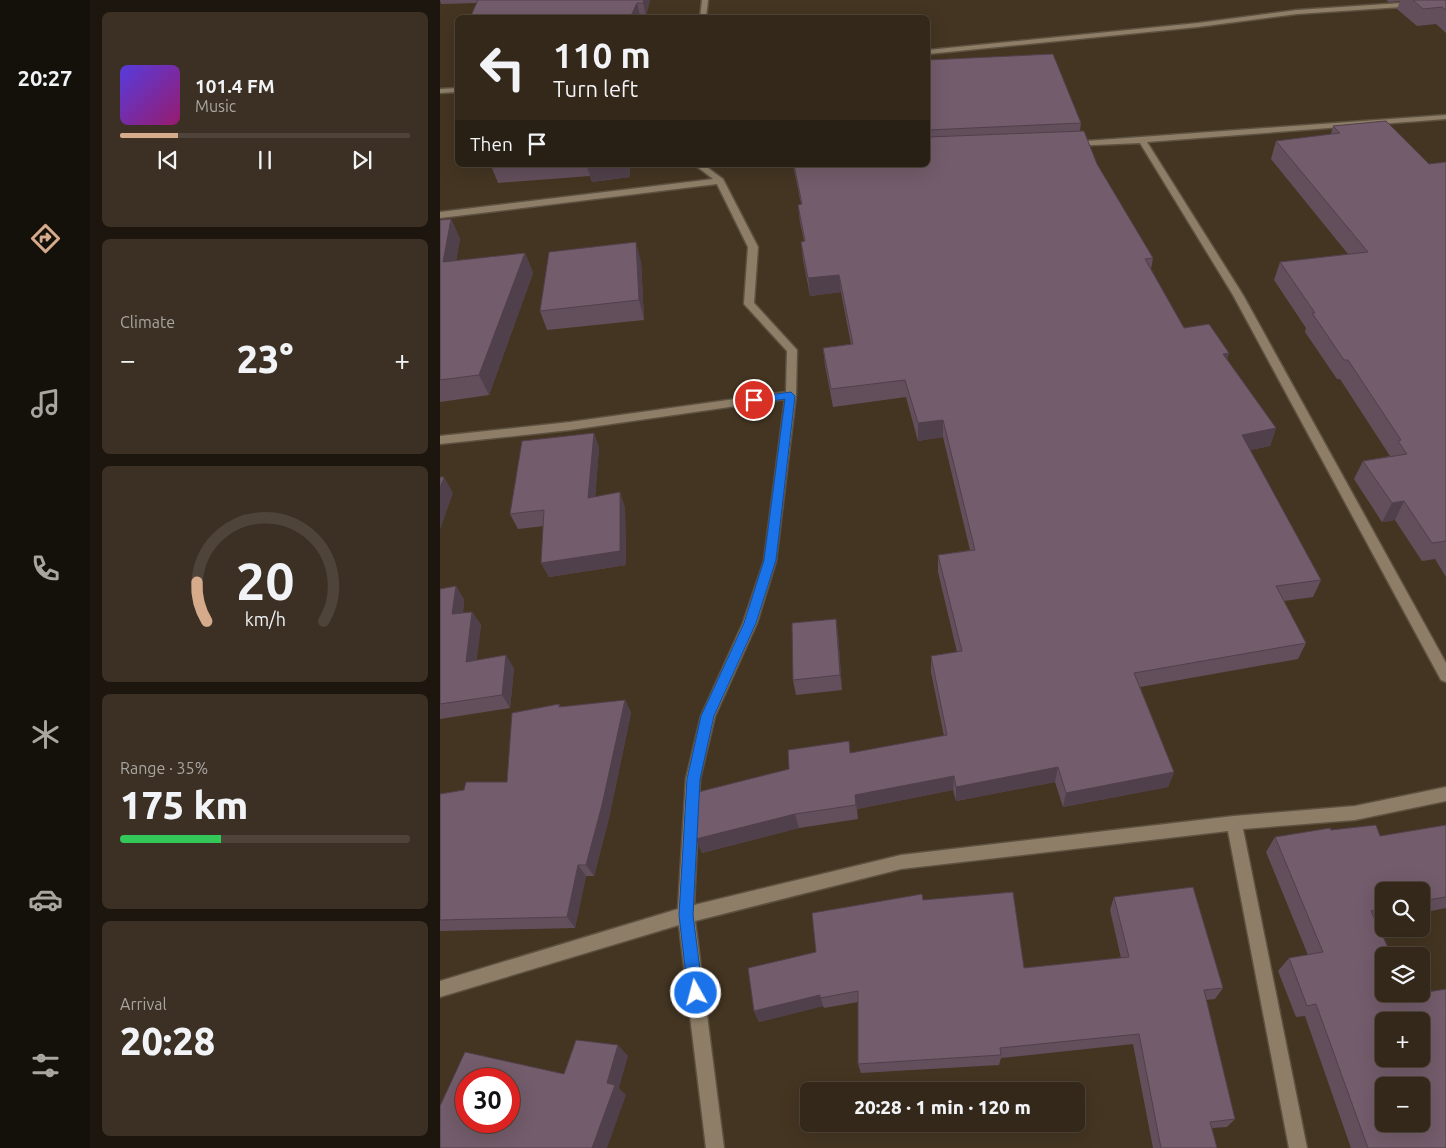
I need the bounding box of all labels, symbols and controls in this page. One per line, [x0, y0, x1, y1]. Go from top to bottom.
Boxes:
icon: left [470, 35, 535, 100]
text: 110 m [553, 35, 651, 75]
text: 20:27 [17, 65, 73, 90]
text: 101.4 FM [195, 75, 275, 97]
text: Turn left [553, 76, 638, 101]
text: Music [195, 97, 236, 115]
icon: arrive [523, 130, 551, 158]
text: Then [470, 133, 513, 155]
icon: previous [154, 146, 182, 174]
icon: pause [251, 146, 279, 174]
icon: next [348, 146, 376, 174]
icon: directions [28, 221, 63, 256]
text: Climate [120, 313, 175, 331]
text: 23° [237, 338, 293, 380]
text: − [120, 344, 136, 375]
text: + [394, 344, 410, 375]
pin [733, 379, 775, 421]
icon: music [28, 386, 63, 421]
icon: arrive [740, 386, 768, 414]
icon: phone [28, 551, 63, 586]
text: 20 [236, 552, 294, 610]
text: km/h [244, 609, 286, 629]
icon: climate [28, 717, 63, 752]
text: Range · 35% [120, 759, 208, 777]
text: 175 km [120, 784, 248, 826]
icon: car [28, 882, 63, 917]
map controls [1375, 882, 1430, 1132]
button: search [1375, 882, 1430, 937]
button: layers [1375, 947, 1430, 1002]
position arrow [669, 966, 721, 1018]
text: Arrival [120, 995, 167, 1013]
button: + [1375, 1012, 1430, 1067]
text: 20:28 [120, 1020, 215, 1062]
icon: filters [28, 1048, 63, 1083]
speed limit sign: 30 [455, 1068, 520, 1133]
button: − [1375, 1077, 1430, 1132]
text: 20:28 · 1 min · 120 m [854, 1096, 1031, 1118]

